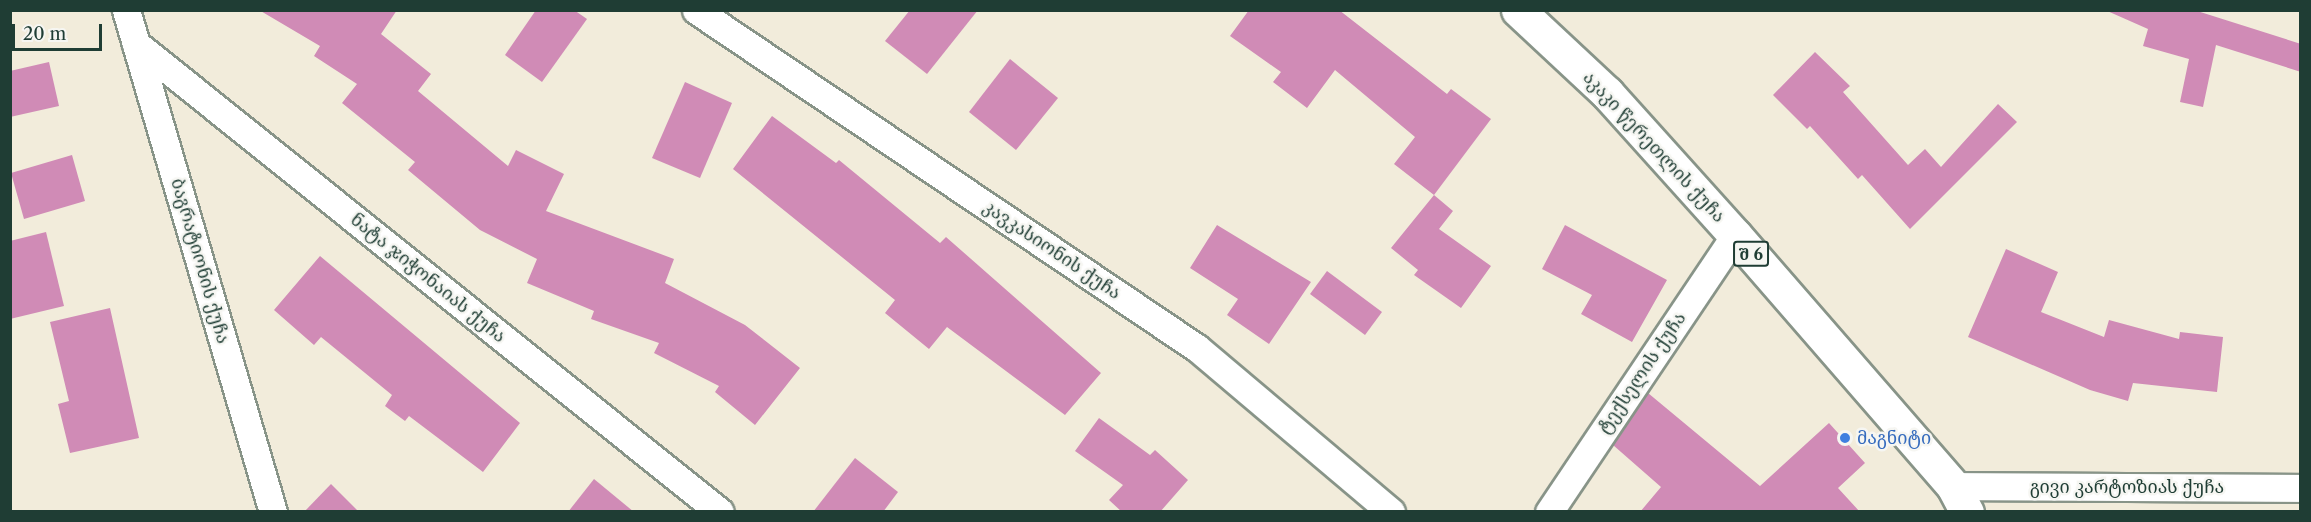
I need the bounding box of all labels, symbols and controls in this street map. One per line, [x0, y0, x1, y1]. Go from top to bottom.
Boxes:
scale bar [15, 12, 105, 50]
text: 20 m [23, 23, 66, 45]
street label: აკაკი წერეთლის ქუჩა [1578, 67, 1730, 227]
street label: ბაგრატიონის ქუჩა [166, 176, 234, 346]
street label: კავკასიონის ქუჩა [979, 196, 1125, 304]
street label: ნატა ჯიჭონაიას ქუჩა [346, 209, 510, 347]
road number: შ 6 [1733, 241, 1769, 267]
street label: ტექსელის ქუჩა [1593, 308, 1691, 438]
place label: მაგნიტი [1857, 427, 1931, 449]
marker: მაგნიტი [1838, 431, 1852, 445]
street label: გივი კარტოზიას ქუჩა [2030, 476, 2224, 498]

